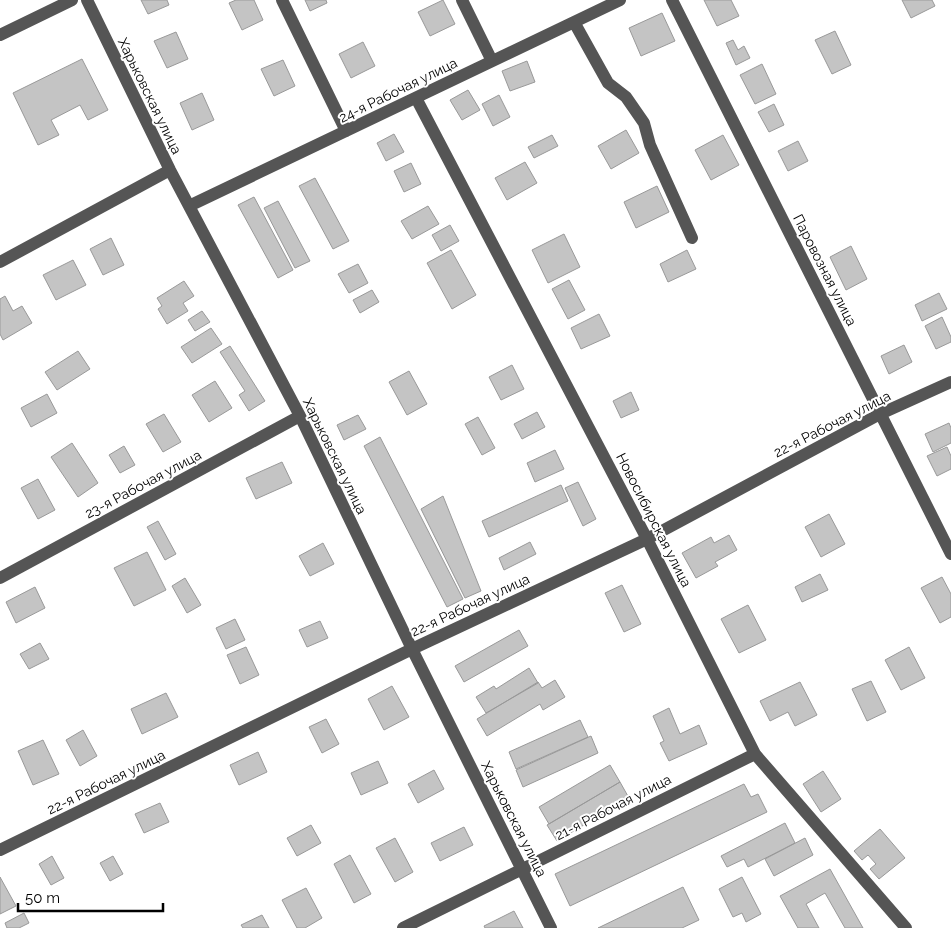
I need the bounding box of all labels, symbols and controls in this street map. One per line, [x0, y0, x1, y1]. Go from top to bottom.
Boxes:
street label: Харьковская улица [115, 35, 185, 157]
street label: 24-я Рабочая улица [336, 54, 460, 126]
street label: Паровозная улица [790, 212, 860, 328]
street label: 22-я Рабочая улица [771, 388, 893, 460]
street label: Харьковская улица [300, 395, 370, 517]
street label: 23-я Рабочая улица [82, 447, 204, 521]
street label: Новосибирская улица [613, 450, 695, 590]
street label: 22-я Рабочая улица [408, 570, 532, 640]
street label: 22-я Рабочая улица [44, 746, 168, 818]
street label: Харьковская улица [478, 759, 550, 879]
street label: 21-я Рабочая улица [552, 771, 674, 843]
scale bar [18, 880, 162, 912]
text: 50 m [25, 889, 60, 907]

